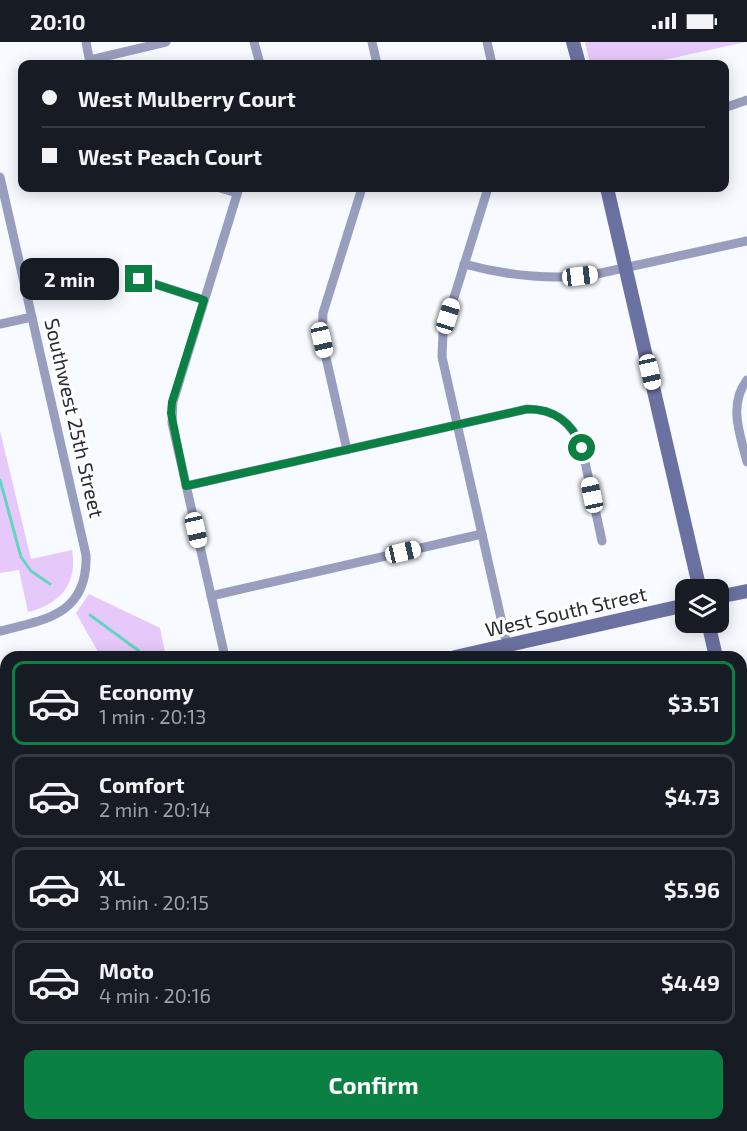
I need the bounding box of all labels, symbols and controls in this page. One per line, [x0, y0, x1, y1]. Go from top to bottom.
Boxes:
text: 20:10 [30, 8, 86, 34]
text: West Mulberry Court [78, 85, 296, 111]
text: West Peach Court [78, 143, 262, 169]
callout: 2 min [19, 258, 118, 300]
route end [125, 265, 152, 292]
car [561, 265, 599, 287]
text: 2 min [44, 267, 95, 291]
car [434, 296, 462, 336]
street label: Southwest 25th Street [40, 316, 110, 520]
car [309, 320, 335, 360]
car [637, 352, 663, 392]
route start [568, 434, 595, 461]
car [579, 476, 605, 514]
car [183, 510, 209, 550]
car [383, 539, 423, 565]
map controls [675, 579, 729, 633]
button: layers [675, 579, 729, 633]
street label: West South Street [483, 581, 649, 641]
icon: car [27, 676, 81, 730]
text: Economy [99, 678, 194, 704]
text: $3.51 [668, 690, 720, 716]
text: 1 min · 20:13 [99, 704, 206, 728]
icon: car [27, 769, 81, 823]
text: Comfort [99, 771, 184, 797]
text: $4.73 [664, 783, 720, 809]
text: 2 min · 20:14 [99, 797, 211, 821]
icon: car [27, 862, 81, 916]
text: XL [99, 864, 125, 890]
text: $5.96 [664, 876, 720, 902]
text: 3 min · 20:15 [99, 890, 209, 914]
icon: car [27, 955, 81, 1009]
text: Moto [99, 957, 154, 983]
text: $4.49 [661, 969, 720, 995]
text: 4 min · 20:16 [99, 983, 211, 1007]
button: Confirm [24, 1050, 723, 1119]

